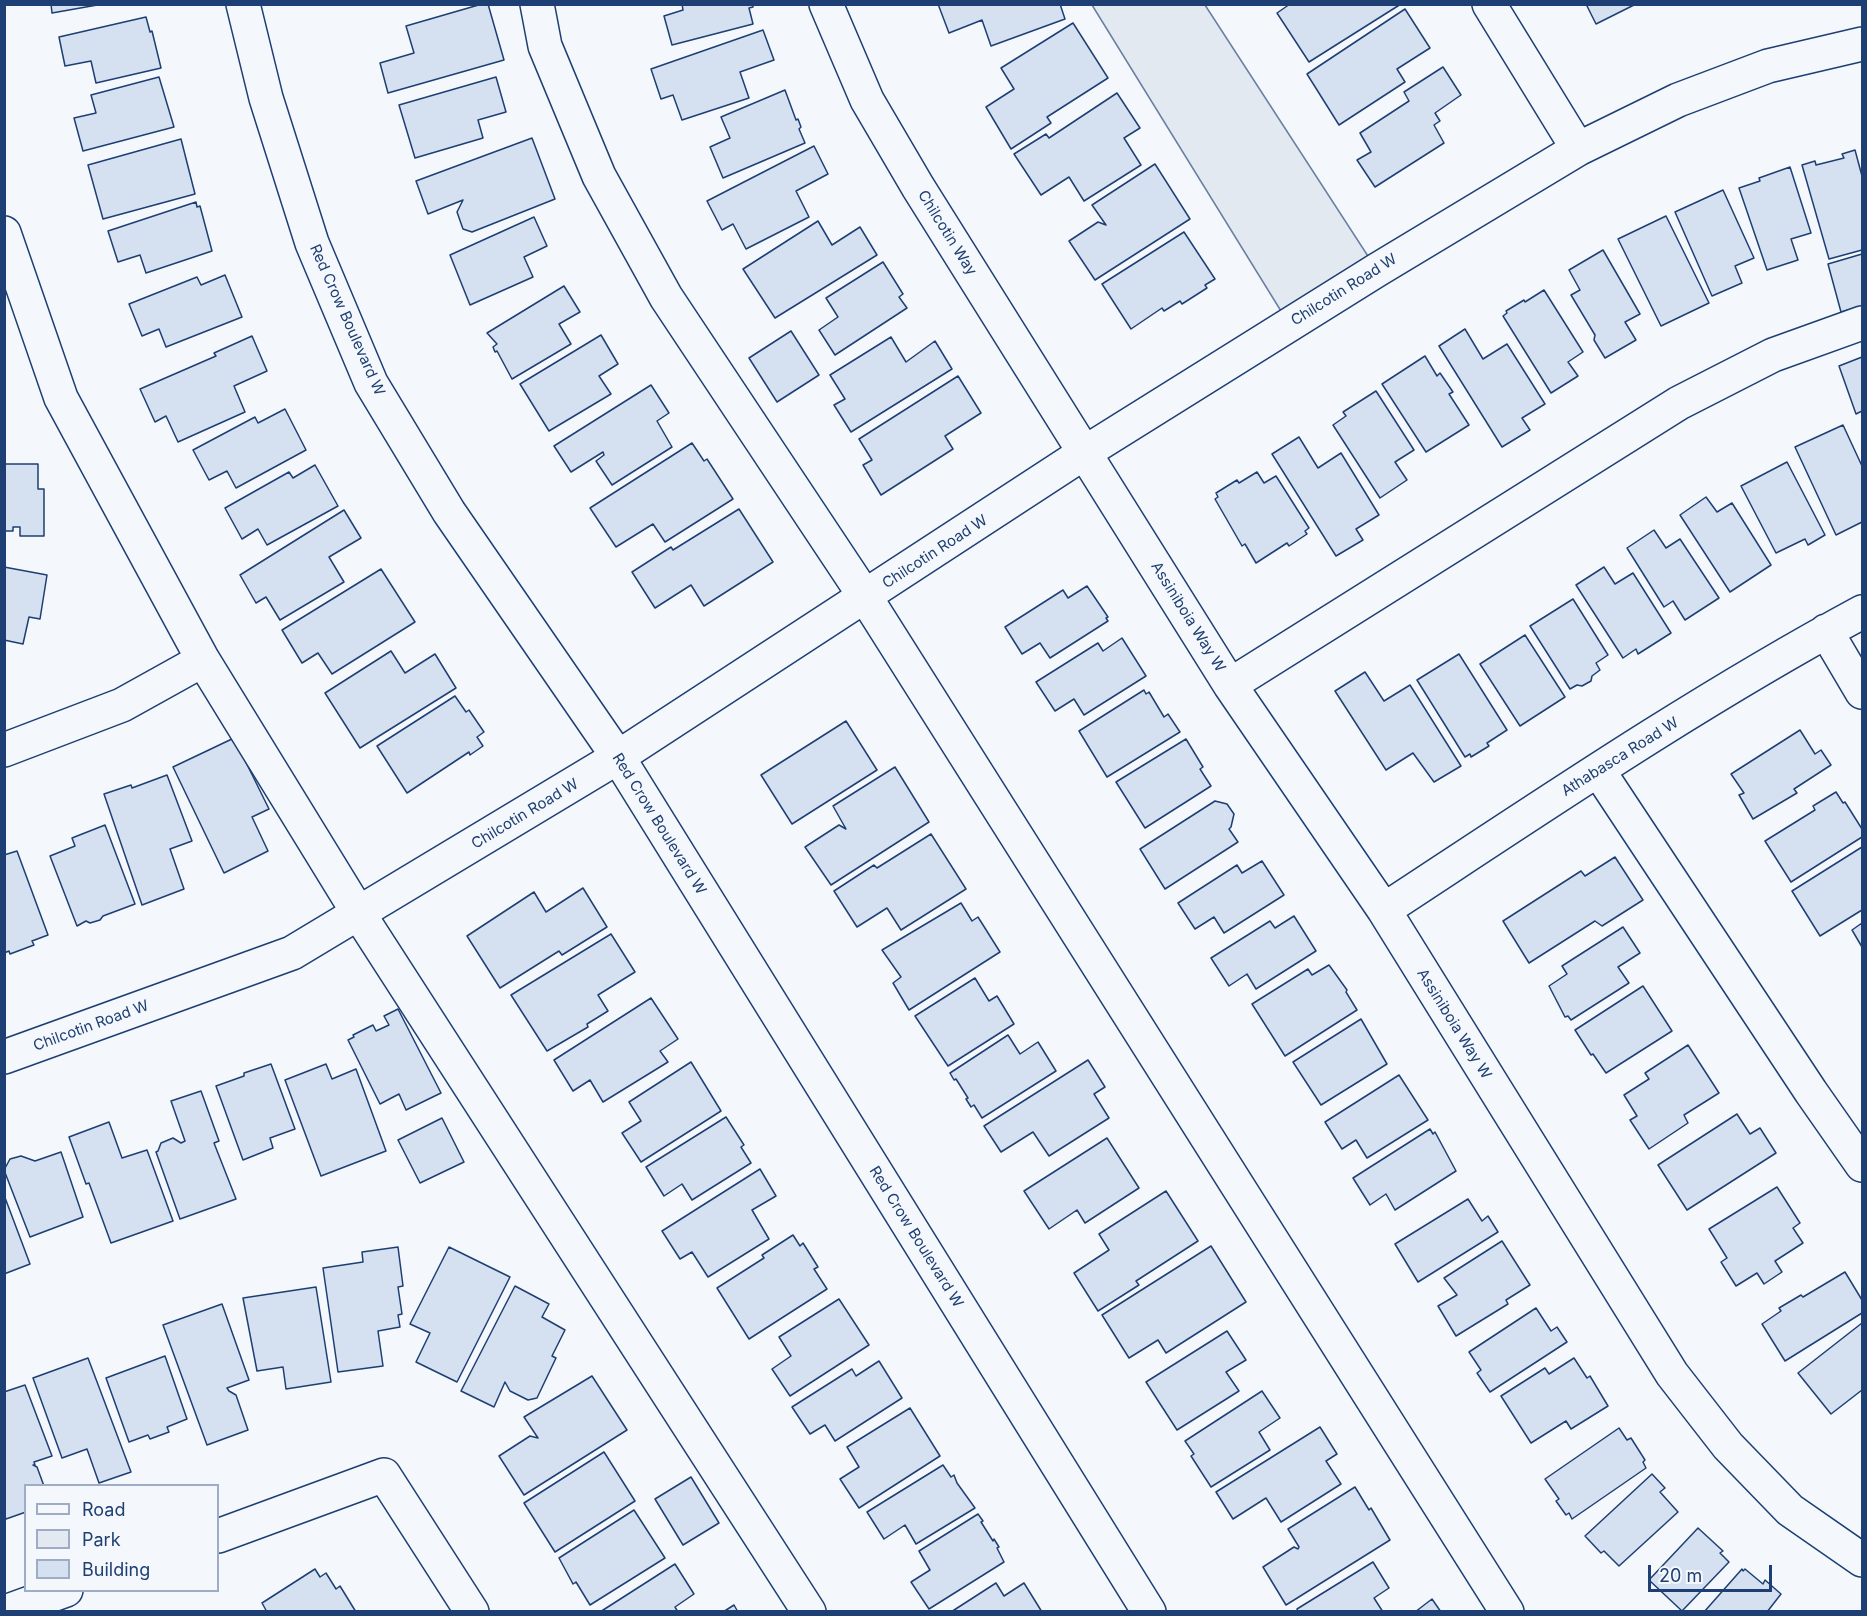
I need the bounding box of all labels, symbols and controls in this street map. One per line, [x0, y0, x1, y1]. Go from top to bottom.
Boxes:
street label: Chilcotin Way [914, 187, 980, 279]
street label: Red Crow Boulevard W [306, 242, 388, 398]
street label: Chilcotin Road W [1288, 250, 1400, 330]
street label: Chilcotin Road W [879, 511, 991, 593]
street label: Assiniboia Way W [1147, 559, 1229, 675]
street label: Athabasca Road W [1558, 714, 1682, 800]
street label: Red Crow Boulevard W [608, 750, 710, 898]
street label: Chilcotin Road W [468, 775, 582, 853]
street label: Assiniboia Way W [1413, 966, 1495, 1082]
street label: Chilcotin Road W [31, 997, 151, 1055]
street label: Red Crow Boulevard W [865, 1163, 967, 1311]
legend [24, 1484, 219, 1592]
text: Road [82, 1499, 125, 1520]
text: Park [82, 1529, 121, 1550]
scale bar [1651, 1553, 1776, 1591]
text: Building [82, 1559, 150, 1580]
text: 20 m [1659, 1565, 1702, 1586]

